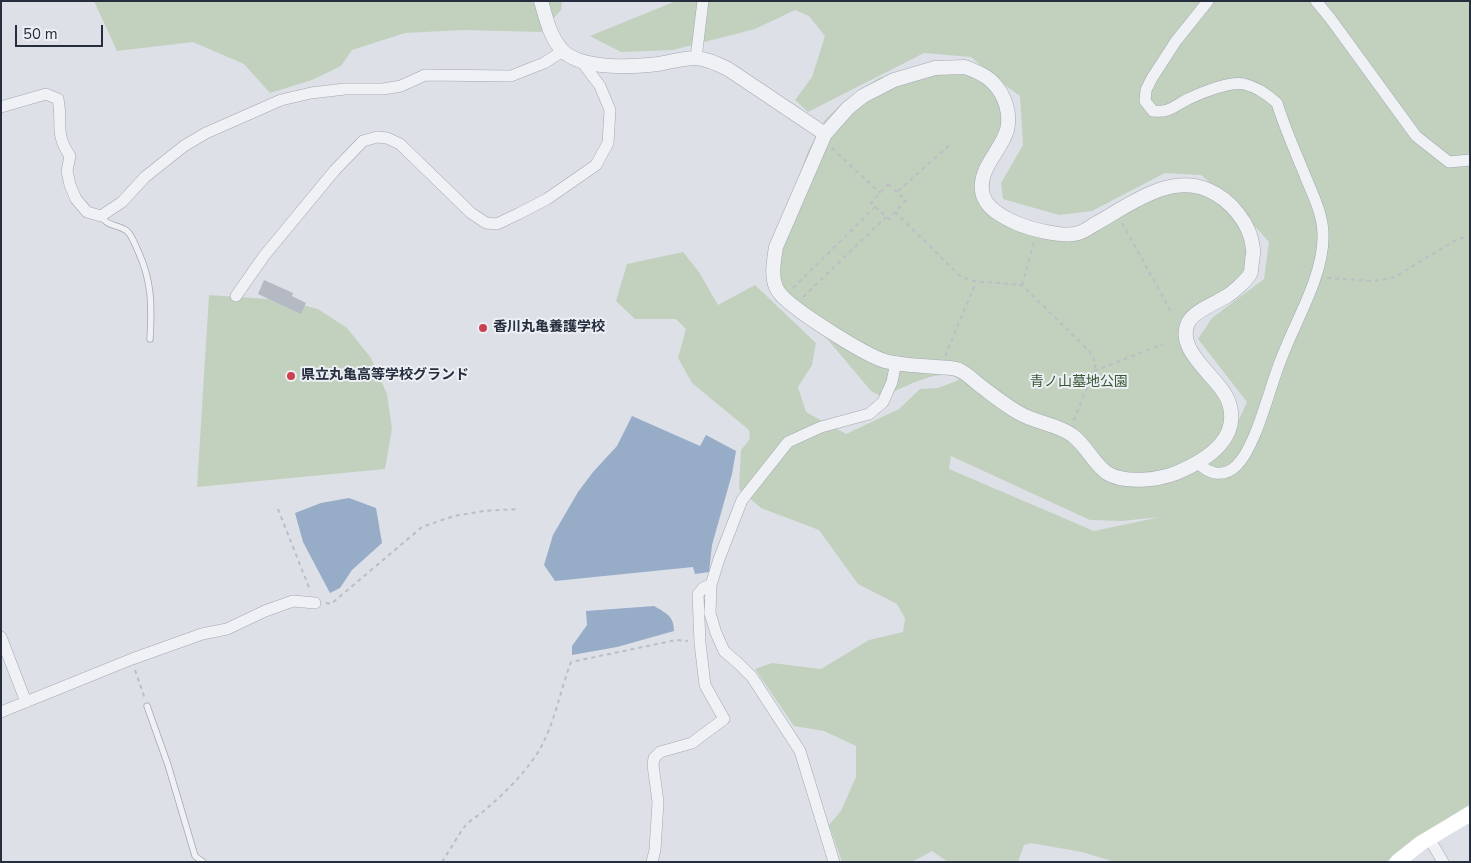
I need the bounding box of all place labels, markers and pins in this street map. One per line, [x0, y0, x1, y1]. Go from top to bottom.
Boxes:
place label: 香川丸亀養護学校 [493, 320, 605, 336]
marker: 香川丸亀養護学校 [477, 322, 489, 334]
place label: 県立丸亀高等学校グランド [301, 368, 469, 384]
marker: 県立丸亀高等学校グランド [285, 370, 297, 382]

